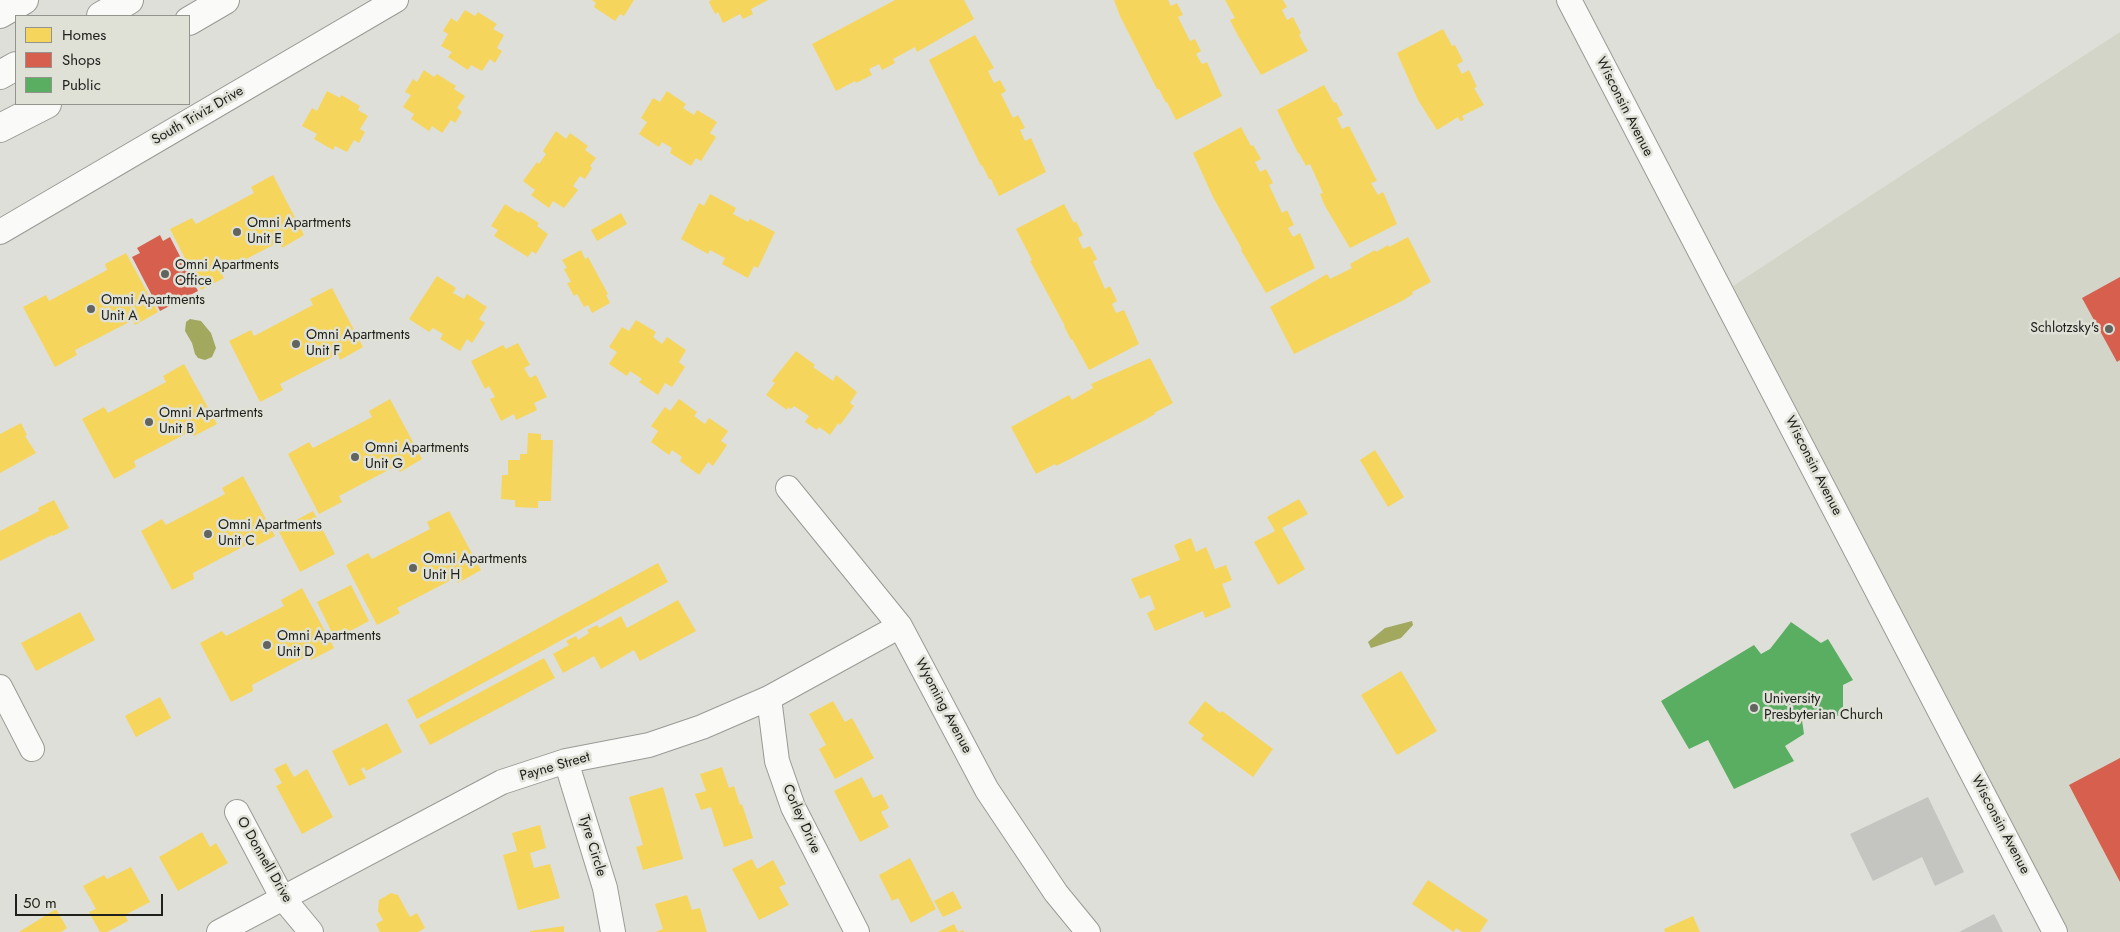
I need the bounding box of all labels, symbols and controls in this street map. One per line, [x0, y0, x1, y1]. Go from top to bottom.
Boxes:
legend [15, 15, 190, 105]
text: Homes [62, 24, 106, 46]
text: Shops [62, 49, 101, 71]
street label: Wisconsin Avenue [1592, 55, 1656, 159]
text: Public [62, 74, 101, 96]
street label: South Triviz Drive [149, 83, 247, 149]
place label: Omni Apartments Unit E [247, 216, 351, 248]
marker: Omni Apartments Unit E [231, 226, 243, 238]
place label: Omni Apartments Office [175, 258, 279, 290]
marker: Omni Apartments Office [159, 268, 171, 280]
place label: Omni Apartments Unit A [101, 293, 205, 326]
marker: Omni Apartments Unit A [85, 303, 97, 315]
place label: Schlotzsky's [2030, 321, 2099, 337]
marker: Schlotzsky's [2103, 323, 2115, 335]
place label: Omni Apartments Unit F [306, 328, 410, 361]
marker: Omni Apartments Unit F [290, 338, 302, 350]
place label: Omni Apartments Unit B [159, 406, 263, 438]
street label: Wisconsin Avenue [1781, 414, 1845, 518]
marker: Omni Apartments Unit B [143, 416, 155, 428]
place label: Omni Apartments Unit G [365, 441, 469, 474]
marker: Omni Apartments Unit G [349, 451, 361, 463]
place label: Omni Apartments Unit C [218, 518, 322, 550]
marker: Omni Apartments Unit C [202, 528, 214, 540]
place label: Omni Apartments Unit H [423, 552, 527, 584]
marker: Omni Apartments Unit H [407, 562, 419, 574]
place label: Omni Apartments Unit D [277, 629, 381, 662]
marker: Omni Apartments Unit D [261, 639, 273, 651]
street label: Wyoming Avenue [911, 656, 975, 756]
place label: University Presbyterian Church [1764, 692, 1883, 724]
marker: University Presbyterian Church [1748, 702, 1760, 714]
street label: Payne Street [518, 749, 592, 785]
street label: Wisconsin Avenue [1967, 773, 2033, 877]
street label: Corley Drive [778, 782, 824, 856]
street label: Tyre Circle [575, 813, 609, 879]
street label: O Donnell Drive [233, 814, 295, 906]
scale bar [18, 884, 165, 916]
text: 50 m [23, 892, 57, 914]

